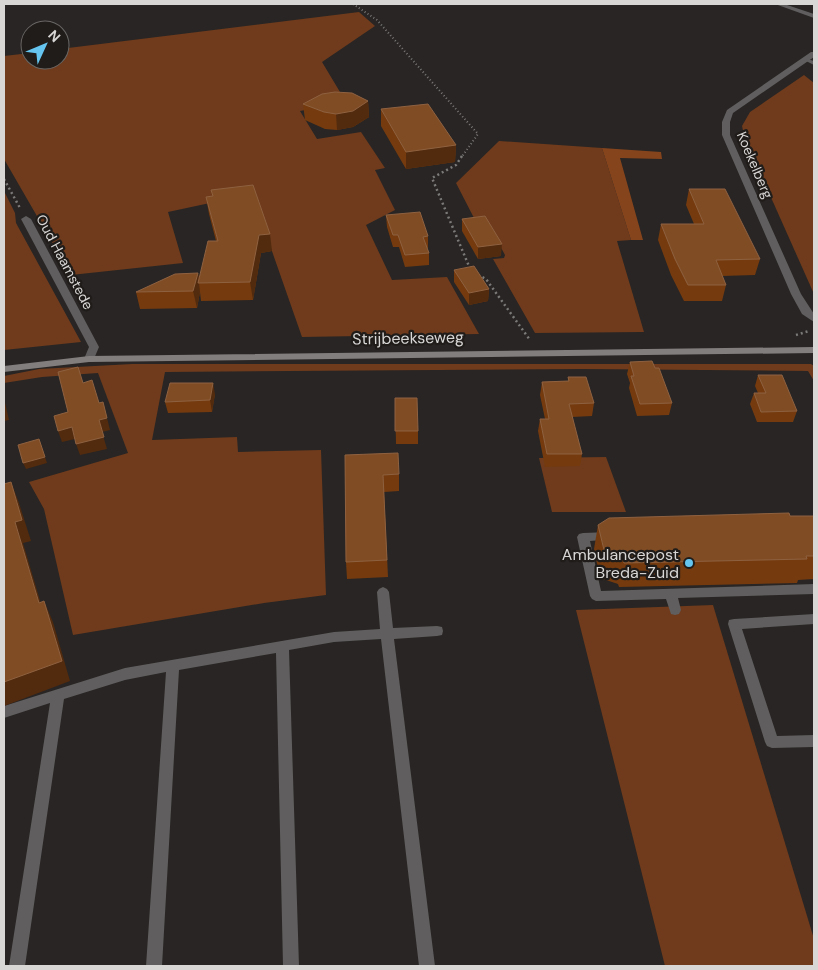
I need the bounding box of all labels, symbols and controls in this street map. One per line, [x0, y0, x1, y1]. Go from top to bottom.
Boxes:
north arrow [20, 20, 70, 70]
text: N [44, 26, 64, 46]
street label: Koekelberg [733, 129, 777, 201]
street label: Oud Haamstede [32, 211, 98, 313]
street label: Strijbeekseweg [352, 327, 464, 349]
place label: Ambulancepost Breda-Zuid [562, 544, 679, 583]
marker: Ambulancepost Breda-Zuid [683, 557, 695, 569]

